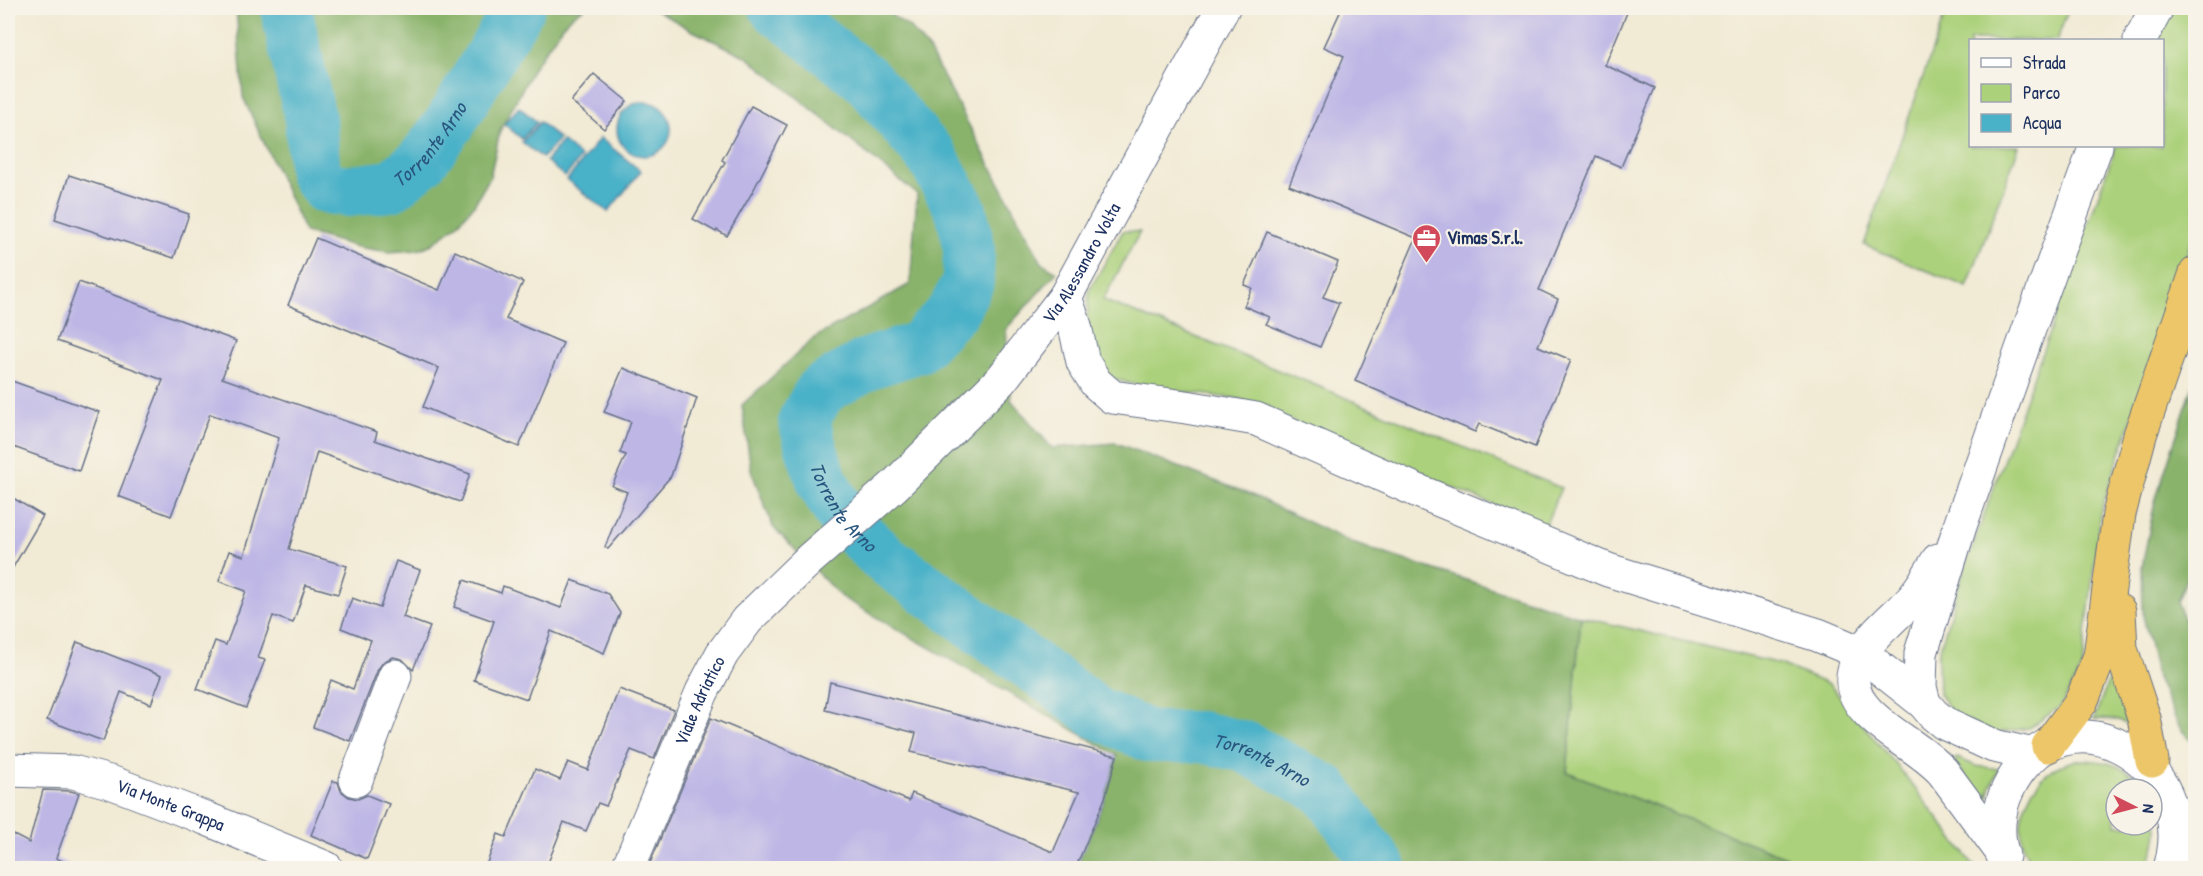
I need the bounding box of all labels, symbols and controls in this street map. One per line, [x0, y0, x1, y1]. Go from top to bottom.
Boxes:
legend [1969, 39, 2164, 147]
text: Strada [2023, 50, 2066, 75]
text: Parco [2023, 80, 2060, 105]
water label: Torrente Arno [386, 95, 473, 193]
text: Acqua [2023, 110, 2061, 135]
street label: Via Alessandro Volta [1036, 198, 1126, 328]
office icon: Vimas S.r.l. [1410, 222, 1442, 264]
place label: Vimas S.r.l. [1447, 225, 1523, 250]
water label: Torrente Arno [804, 459, 884, 559]
street label: Viale Adriatico [668, 651, 731, 749]
water label: Torrente Arno [1211, 726, 1317, 793]
street label: Via Monte Grappa [113, 772, 229, 837]
north arrow [2104, 777, 2164, 837]
text: N [2137, 803, 2160, 814]

